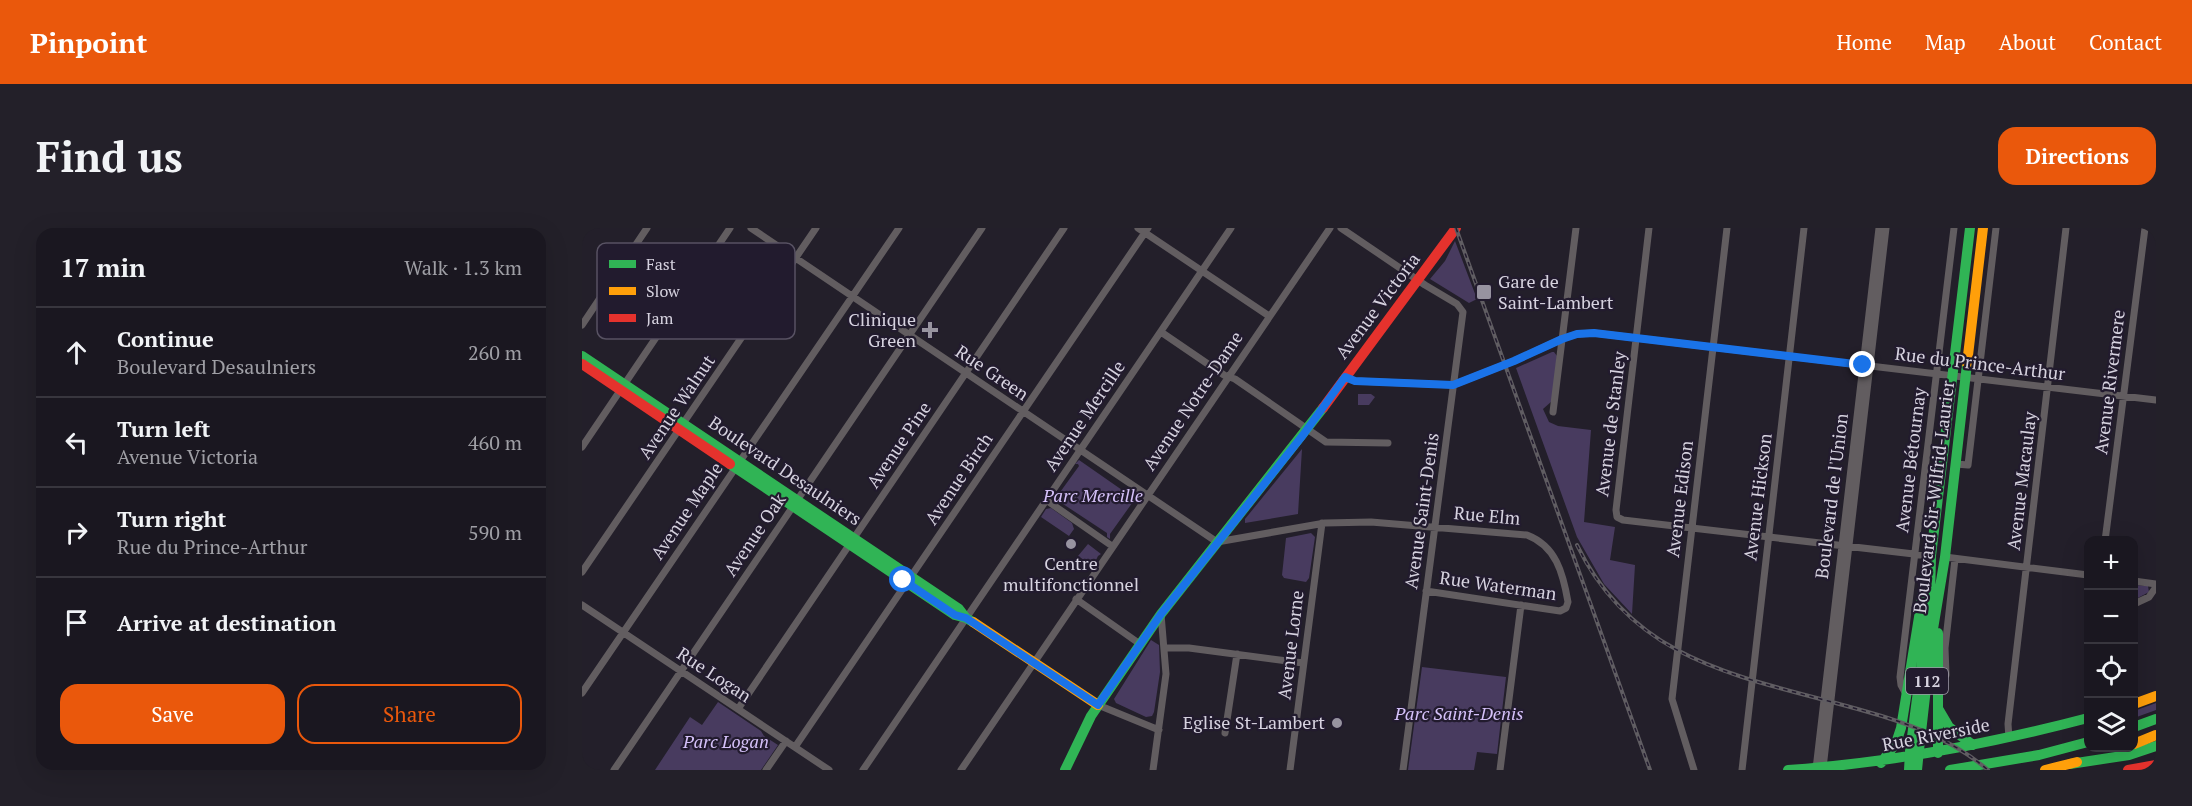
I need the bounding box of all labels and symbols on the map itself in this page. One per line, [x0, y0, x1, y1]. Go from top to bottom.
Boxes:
legend [597, 243, 795, 339]
street label: Avenue Victoria [1329, 247, 1425, 363]
text: Fast [646, 253, 676, 275]
place label: Gare de Saint-Lambert [1498, 269, 1614, 314]
text: Slow [646, 280, 680, 302]
marker: Gare de Saint-Lambert [1475, 283, 1493, 301]
text: Jam [646, 307, 674, 329]
place label: Clinique Green [848, 307, 916, 352]
street label: Avenue Rivermere [2088, 308, 2130, 456]
marker: Clinique Green [921, 321, 939, 339]
street label: Avenue Notre-Dame [1137, 326, 1248, 475]
street label: Rue Green [951, 339, 1034, 406]
street label: Rue du Prince-Arthur [1894, 341, 2067, 385]
street label: Avenue Walnut [632, 349, 720, 463]
street label: Avenue de Stanley [1589, 349, 1631, 498]
route end [1849, 351, 1875, 377]
street label: Avenue Mercille [1038, 355, 1130, 475]
street label: Boulevard Sir-Wilfrid-Laurier [1907, 379, 1959, 615]
street label: Avenue Bétournay [1889, 385, 1931, 534]
street label: Avenue Pine [860, 397, 936, 492]
street label: Avenue Macaulay [2001, 409, 2042, 552]
street label: Boulevard Desaulniers [705, 410, 867, 530]
street label: Boulevard de l'Union [1809, 411, 1853, 580]
street label: Avenue Birch [919, 428, 998, 529]
street label: Avenue Saint-Denis [1398, 431, 1444, 590]
street label: Avenue Hickson [1737, 432, 1777, 562]
street label: Avenue Edison [1660, 439, 1698, 559]
street label: Avenue Maple [645, 457, 728, 564]
park label: Parc Mercille [1042, 483, 1143, 507]
street label: Avenue Oak [718, 488, 791, 581]
street label: Rue Elm [1453, 500, 1522, 530]
marker: Centre multifonctionnel [1064, 537, 1078, 551]
place label: Centre multifonctionnel [1003, 551, 1139, 596]
street label: Rue Waterman [1438, 565, 1558, 605]
route start [889, 566, 915, 592]
street label: Avenue Lorne [1271, 589, 1309, 701]
street label: Rue Logan [673, 641, 757, 707]
road number: 112 [1906, 668, 1948, 694]
park label: Parc Saint-Denis [1394, 701, 1523, 725]
place label: Eglise St-Lambert [1183, 710, 1325, 734]
street label: Rue Riverside [1880, 712, 1992, 756]
marker: Eglise St-Lambert [1330, 716, 1344, 730]
park label: Parc Logan [682, 729, 769, 753]

